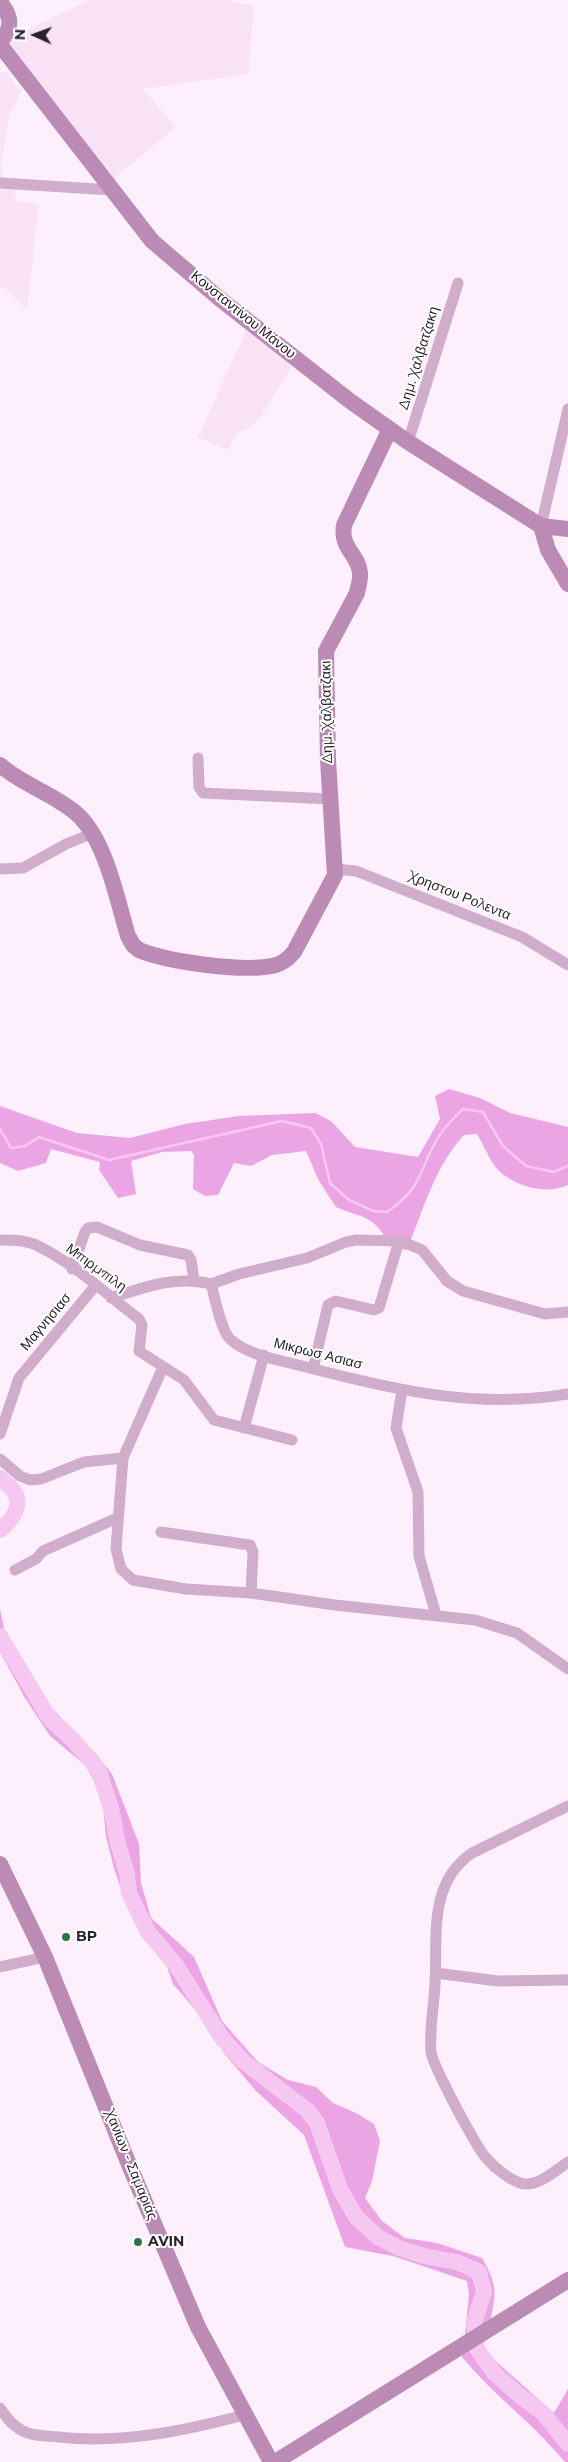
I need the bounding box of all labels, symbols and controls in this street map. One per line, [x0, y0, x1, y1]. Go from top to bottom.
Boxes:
north arrow [10, 10, 60, 60]
text: N [11, 29, 29, 40]
street label: Κονσταντίνου Μάνου [187, 268, 299, 362]
street label: Δημ. Χαλβατζακη [395, 304, 443, 412]
street label: Δημ. Χαλβατζακι [318, 661, 336, 763]
street label: Χρηστου Ρολεντα [407, 868, 513, 924]
street label: Μπιρμπιλη [62, 1240, 130, 1296]
street label: Μαγνησιασ [17, 1290, 75, 1354]
street label: Μικρωσ Ασιασ [272, 1335, 364, 1373]
place label: BP [76, 1929, 97, 1945]
marker: BP [60, 1931, 72, 1943]
street label: Χανίων - Σαμαριάς [101, 2108, 161, 2222]
place label: AVIN [148, 2234, 184, 2250]
marker: AVIN [132, 2236, 144, 2248]

